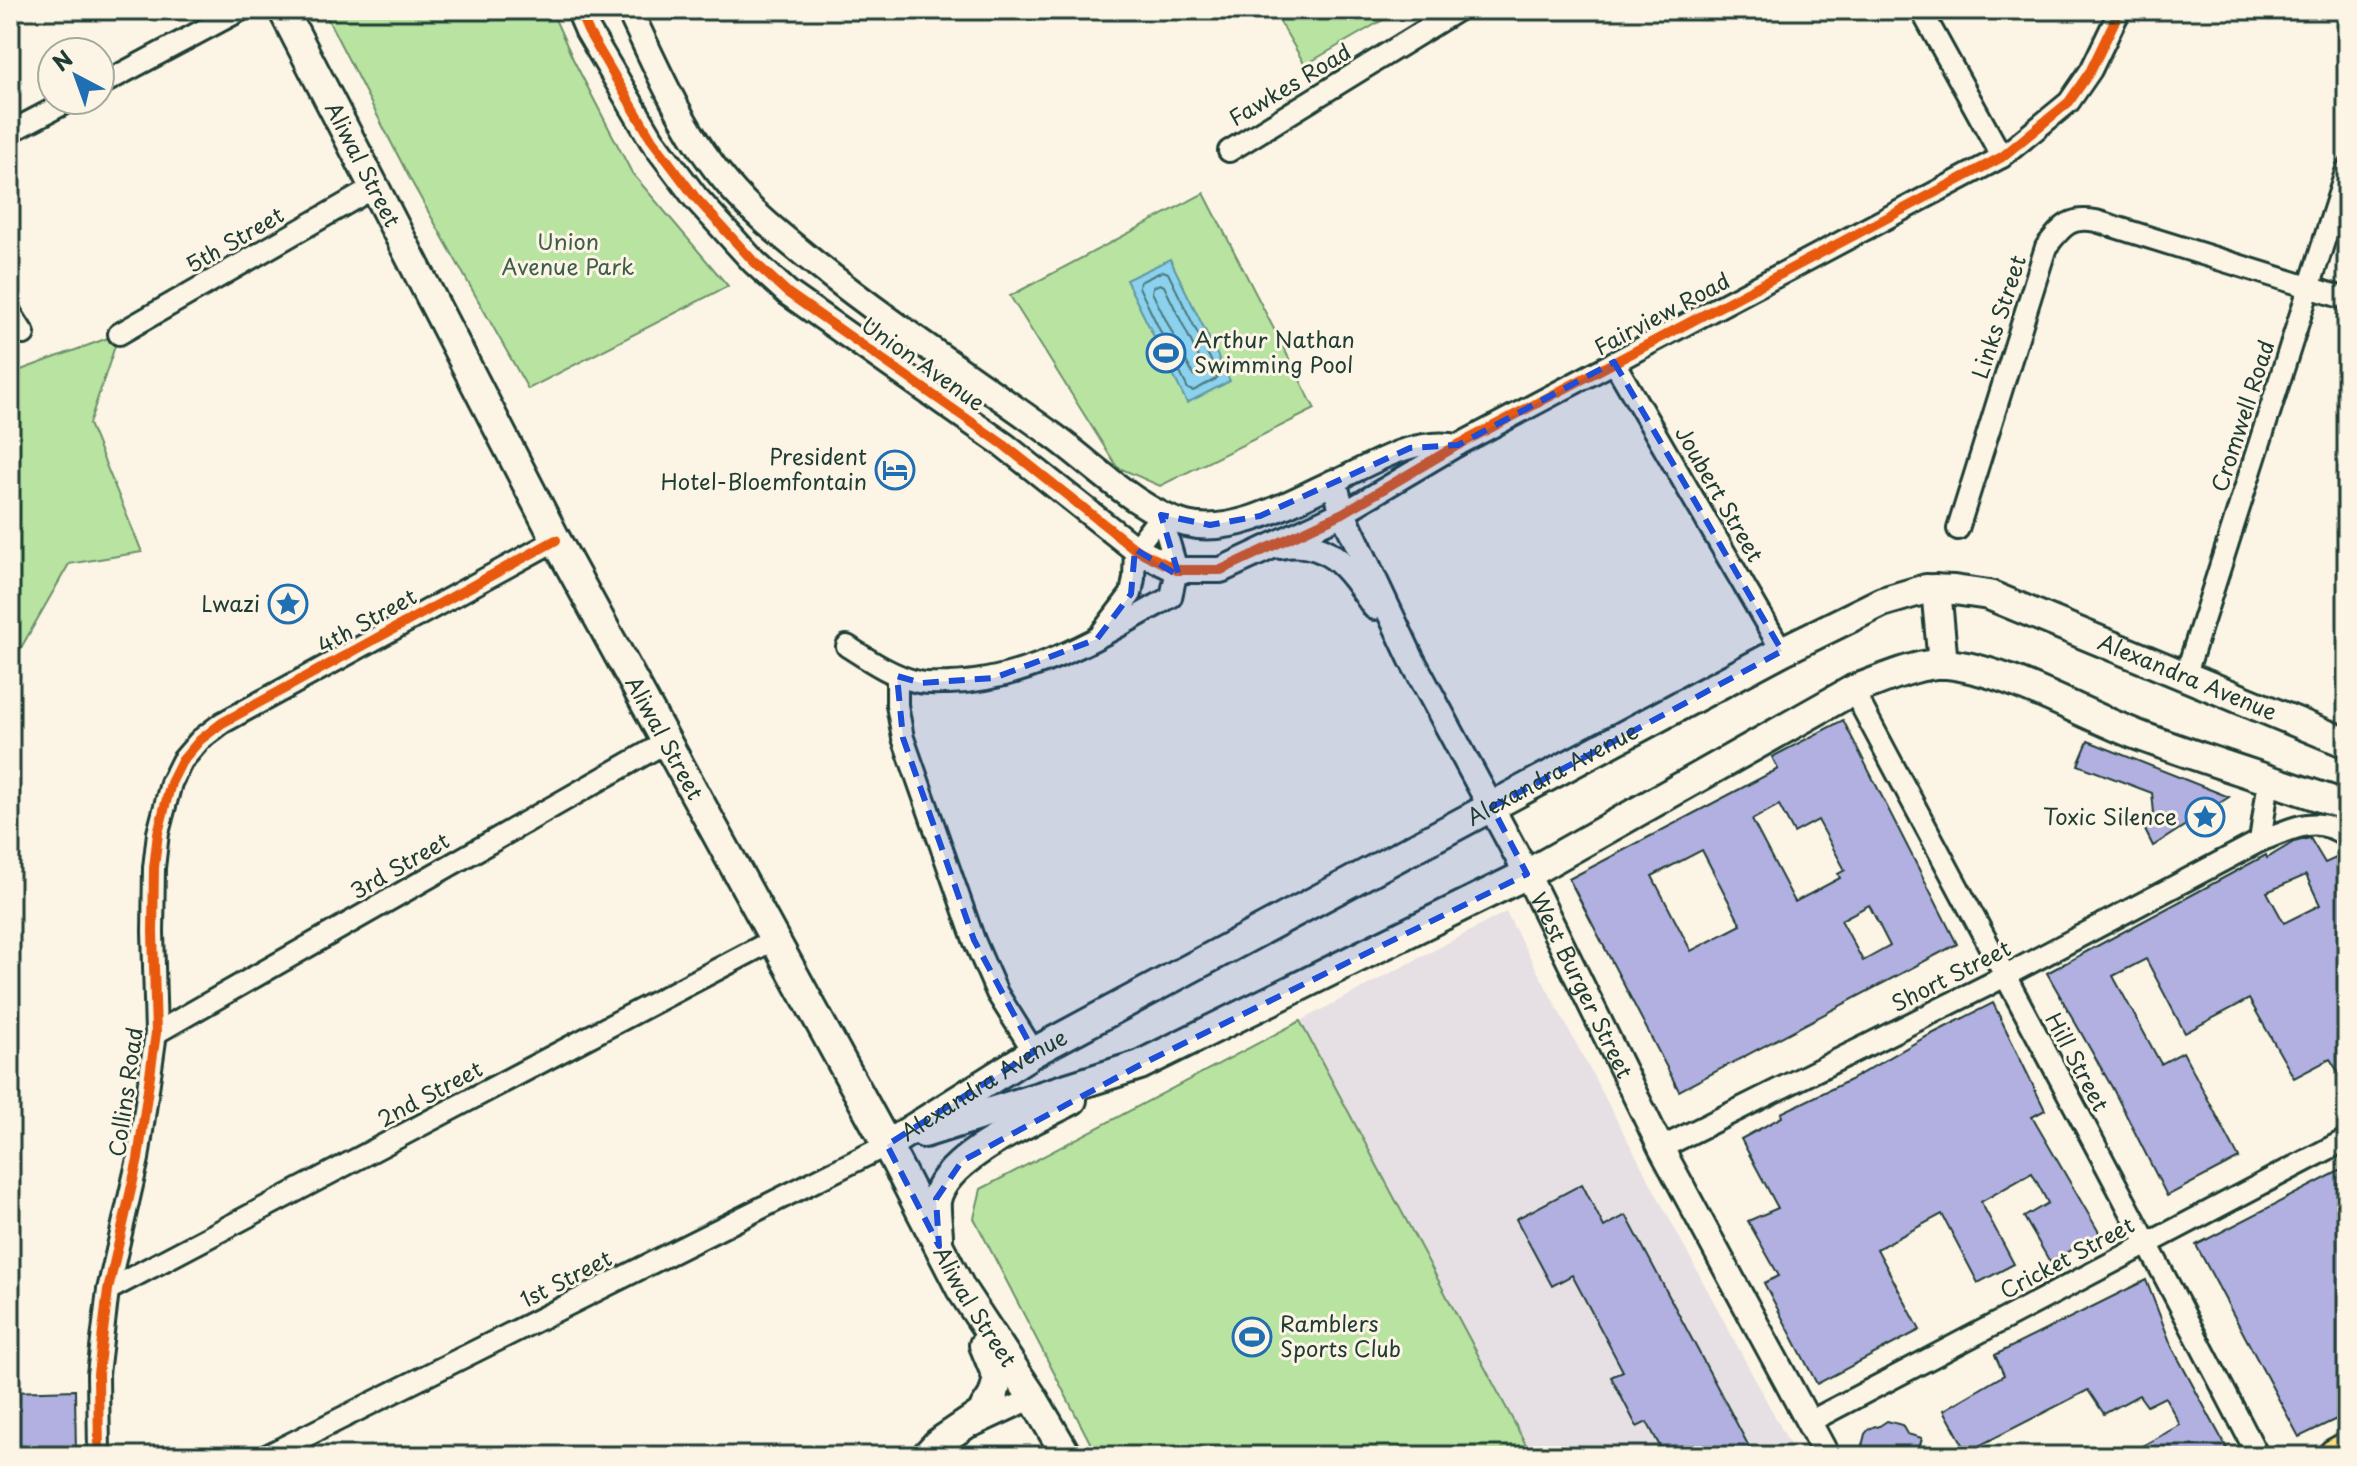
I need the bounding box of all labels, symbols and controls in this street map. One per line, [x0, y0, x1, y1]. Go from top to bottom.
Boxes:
street label: Fawkes Road [1222, 34, 1357, 133]
north arrow [36, 36, 116, 116]
text: N [44, 42, 79, 78]
street label: Aliwal Street [318, 96, 410, 232]
street label: 5th Street [179, 197, 289, 280]
park label: Union Avenue Park [502, 224, 634, 282]
street label: Links Street [1962, 250, 2033, 383]
street label: Fairview Road [1588, 263, 1735, 362]
street label: Union Avenue [855, 308, 993, 418]
place label: Arthur Nathan Swimming Pool [1194, 322, 1355, 380]
sports icon: Arthur Nathan Swimming Pool [1145, 332, 1187, 374]
street label: Cromwell Road [2202, 335, 2282, 496]
street label: Joubert Street [1668, 419, 1773, 568]
place label: President Hotel-Bloemfontain [661, 439, 867, 497]
hotel icon: President Hotel-Bloemfontain [874, 449, 916, 491]
street label: 4th Street [311, 579, 422, 661]
place icon: Lwazi [267, 583, 309, 625]
place label: Lwazi [201, 586, 260, 619]
street label: Alexandra Avenue [2094, 624, 2282, 727]
street label: Aliwal Street [618, 670, 713, 805]
street label: Alexandra Avenue [1460, 713, 1643, 832]
place icon: Toxic Silence [2184, 796, 2226, 838]
place label: Toxic Silence [2043, 799, 2177, 832]
street label: 3rd Street [344, 823, 455, 906]
street label: West Burger Street [1523, 886, 1642, 1084]
street label: Short Street [1885, 930, 2016, 1019]
street label: Hill Street [2038, 1006, 2118, 1117]
street label: Alexandra Avenue [893, 1019, 1072, 1148]
street label: Collins Road [99, 1025, 150, 1159]
street label: 2nd Street [371, 1051, 488, 1134]
street label: Cricket Street [1993, 1207, 2140, 1306]
street label: 1st Street [514, 1240, 617, 1315]
street label: Aliwal Street [927, 1240, 1026, 1373]
place label: Ramblers Sports Club [1280, 1306, 1401, 1364]
sports icon: Ramblers Sports Club [1231, 1316, 1273, 1358]

